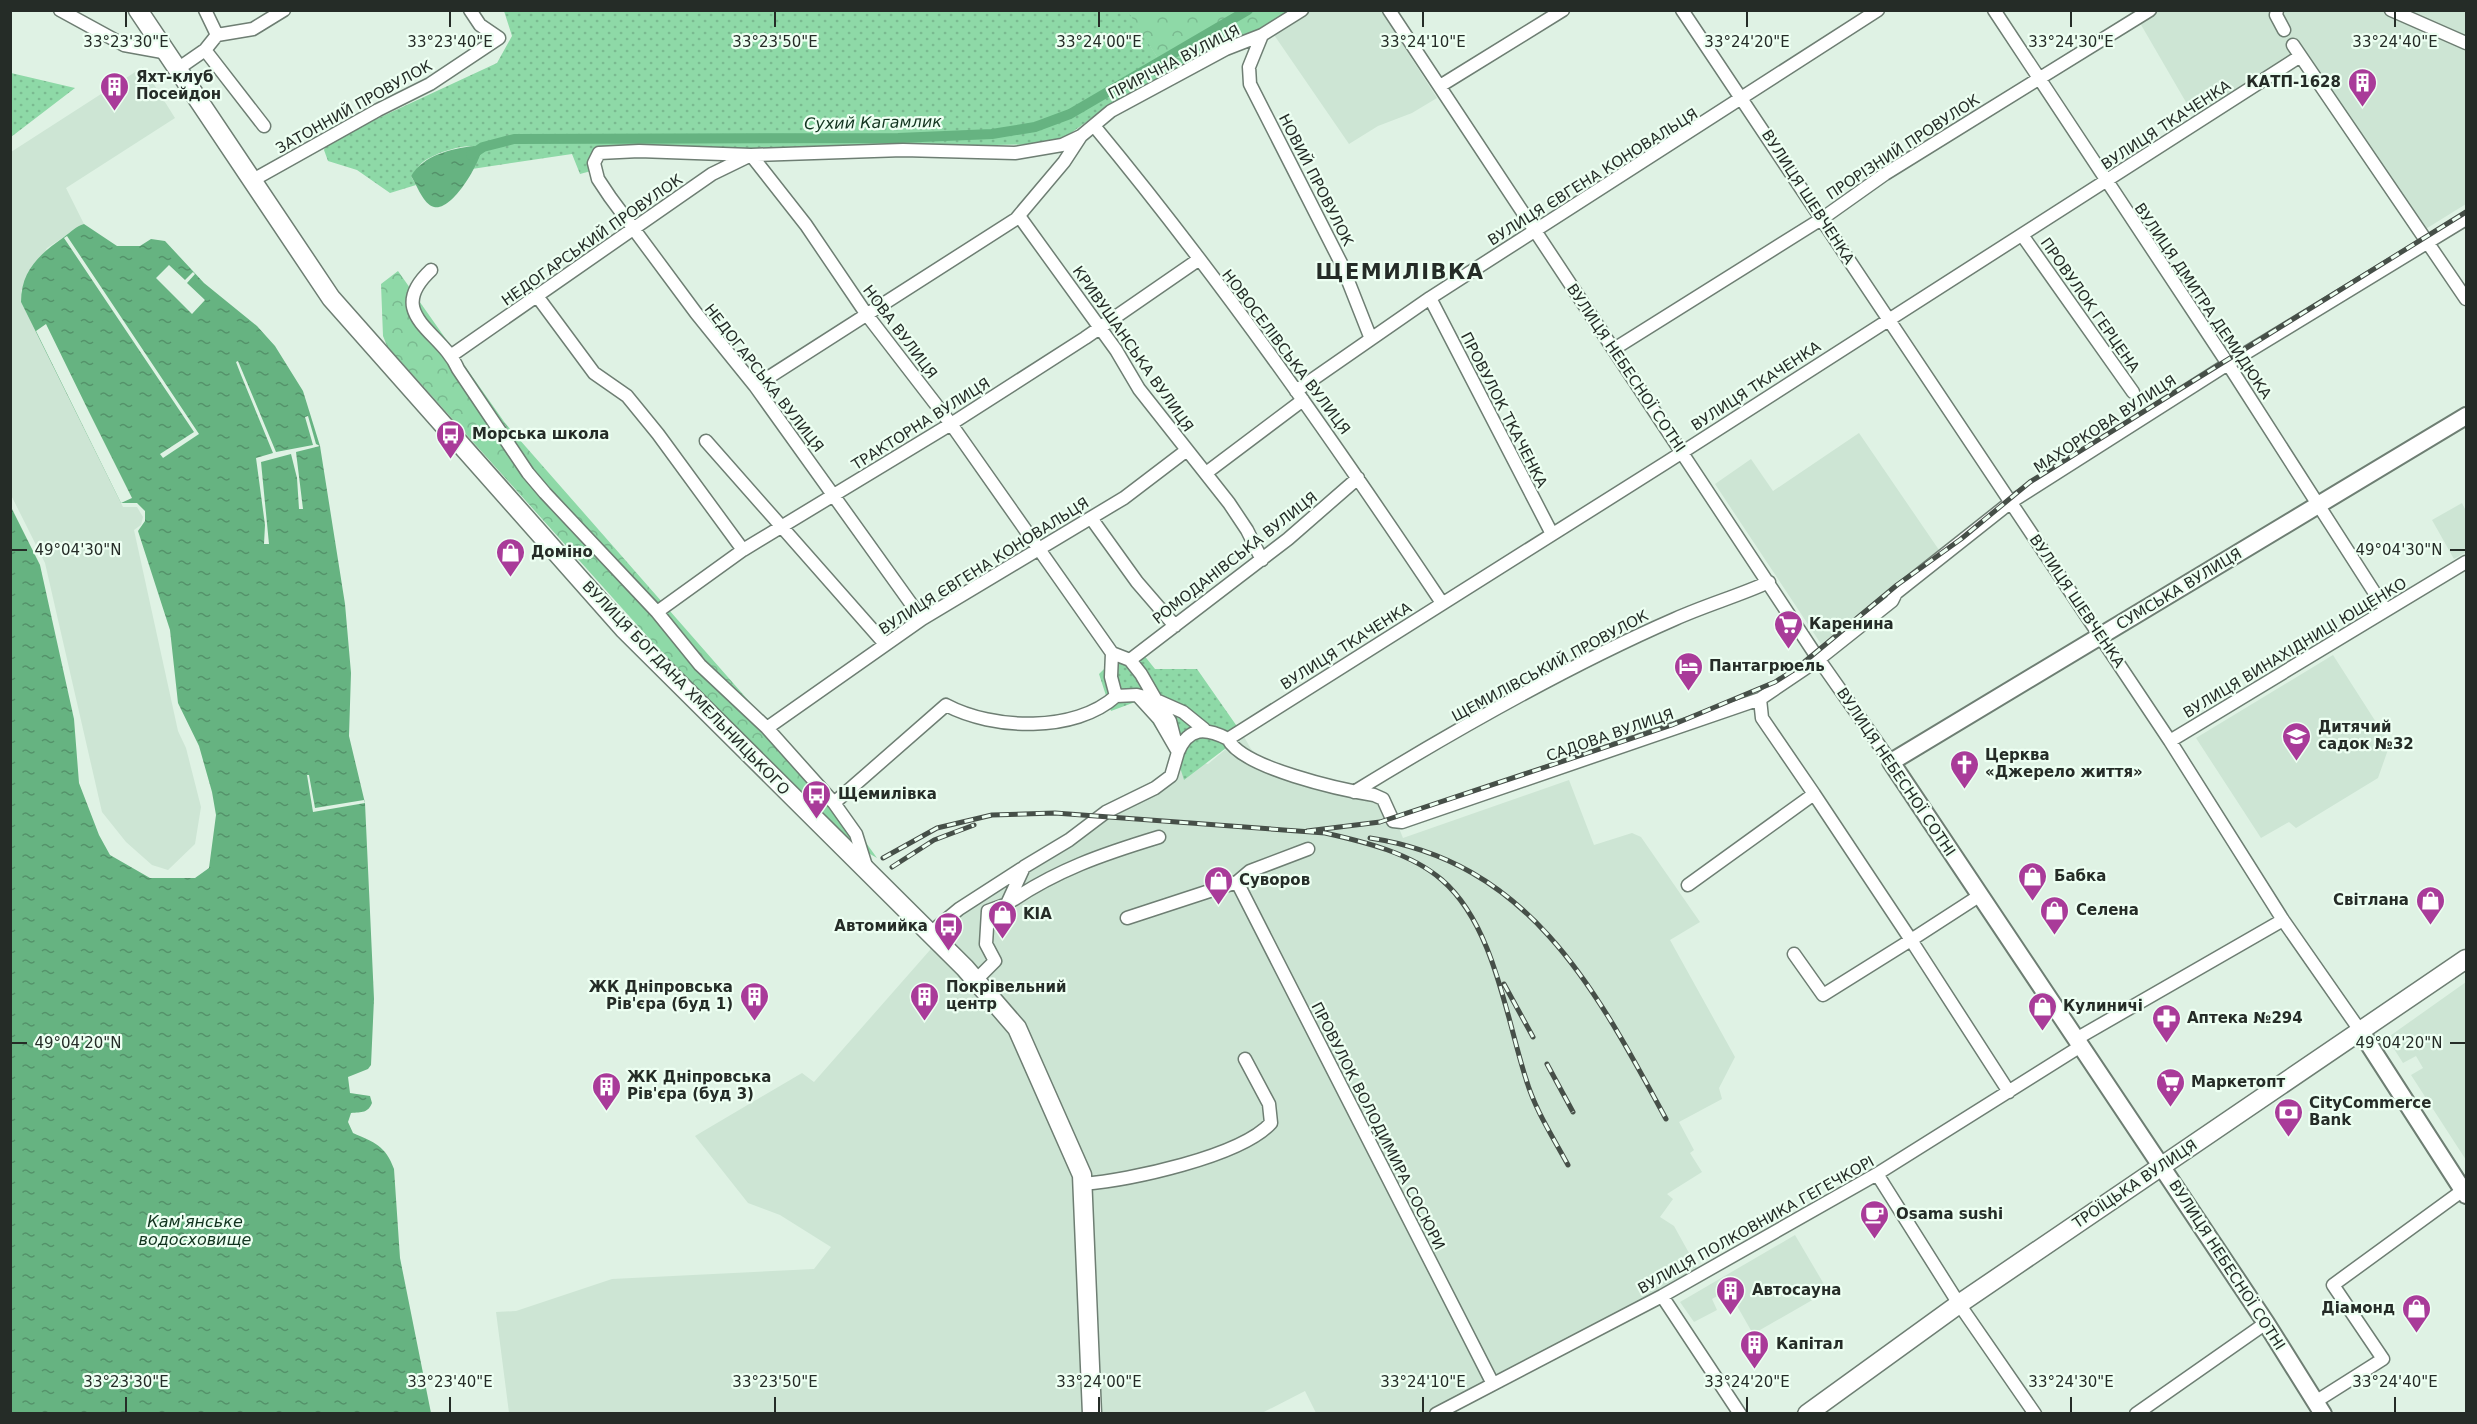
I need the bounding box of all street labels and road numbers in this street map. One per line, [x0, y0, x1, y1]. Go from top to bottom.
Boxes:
street label: ПРИРІЧНА ВУЛИЦЯ [1105, 21, 1243, 103]
street label: ЗАТОННИЙ ПРОВУЛОК [272, 55, 436, 158]
street label: ВУЛИЦЯ ТКАЧЕНКА [2098, 76, 2235, 174]
street label: ПРОРІЗНИЙ ПРОВУЛОК [1822, 90, 1983, 203]
street label: ВУЛИЦЯ ЄВГЕНА КОНОВАЛЬЦЯ [1485, 105, 1701, 249]
street label: НОВИЙ ПРОВУЛОК [1275, 110, 1358, 249]
street label: ВУЛИЦЯ ШЕВЧЕНКА [1758, 126, 1859, 268]
street label: НЕДОГАРСЬКИЙ ПРОВУЛОК [498, 169, 686, 310]
street label: ВУЛИЦЯ ДМИТРА ДЕМИДЮКА [2131, 200, 2276, 403]
street label: ПРОВУЛОК ГЕРЦЕНА [2037, 234, 2144, 376]
street label: КРИВУШАНСЬКА ВУЛИЦЯ [1069, 263, 1197, 435]
street label: НОВОСЕЛІВСЬКА ВУЛИЦЯ [1218, 266, 1354, 438]
street label: ВУЛИЦЯ НЕБЕСНОЇ СОТНІ [1563, 280, 1690, 456]
street label: НОВА ВУЛИЦЯ [859, 282, 941, 382]
street label: НЕДОГАРСЬКА ВУЛИЦЯ [701, 300, 827, 456]
street label: ПРОВУЛОК ТКАЧЕНКА [1457, 329, 1551, 491]
street label: ВУЛИЦЯ ТКАЧЕНКА [1688, 337, 1825, 435]
street label: МАХОРКОВА ВУЛИЦЯ [2030, 371, 2180, 477]
street label: ТРАКТОРНА ВУЛИЦЯ [848, 374, 993, 474]
street label: РОМОДАНІВСЬКА ВУЛИЦЯ [1149, 488, 1321, 628]
street label: ВУЛИЦЯ ЄВГЕНА КОНОВАЛЬЦЯ [876, 494, 1092, 638]
street label: ВУЛИЦЯ ШЕВЧЕНКА [2026, 531, 2129, 672]
street label: СУМСЬКА ВУЛИЦЯ [2113, 544, 2245, 634]
street label: ВУЛИЦЯ ВИНАХІДНИЦІ ЮЩЕНКО [2180, 574, 2410, 722]
street label: ВУЛИЦЯ БОГДАНА ХМЕЛЬНИЦЬКОГО [579, 577, 793, 799]
street label: ВУЛИЦЯ ТКАЧЕНКА [1277, 598, 1415, 694]
street label: ЩЕМИЛІВСЬКИЙ ПРОВУЛОК [1448, 605, 1652, 726]
street label: ВУЛИЦЯ НЕБЕСНОЇ СОТНІ [1833, 684, 1960, 860]
street label: САДОВА ВУЛИЦЯ [1544, 705, 1676, 765]
street label: ПРОВУЛОК ВОЛОДИМИРА СОСЮРИ [1307, 999, 1449, 1253]
street label: ТРОЇЦЬКА ВУЛИЦЯ [2068, 1135, 2201, 1233]
street label: ВУЛИЦЯ ПОЛКОВНИКА ГЕГЕЧКОРІ [1635, 1152, 1877, 1298]
street label: ВУЛИЦЯ НЕБЕСНОЇ СОТНІ [2165, 1176, 2290, 1353]

